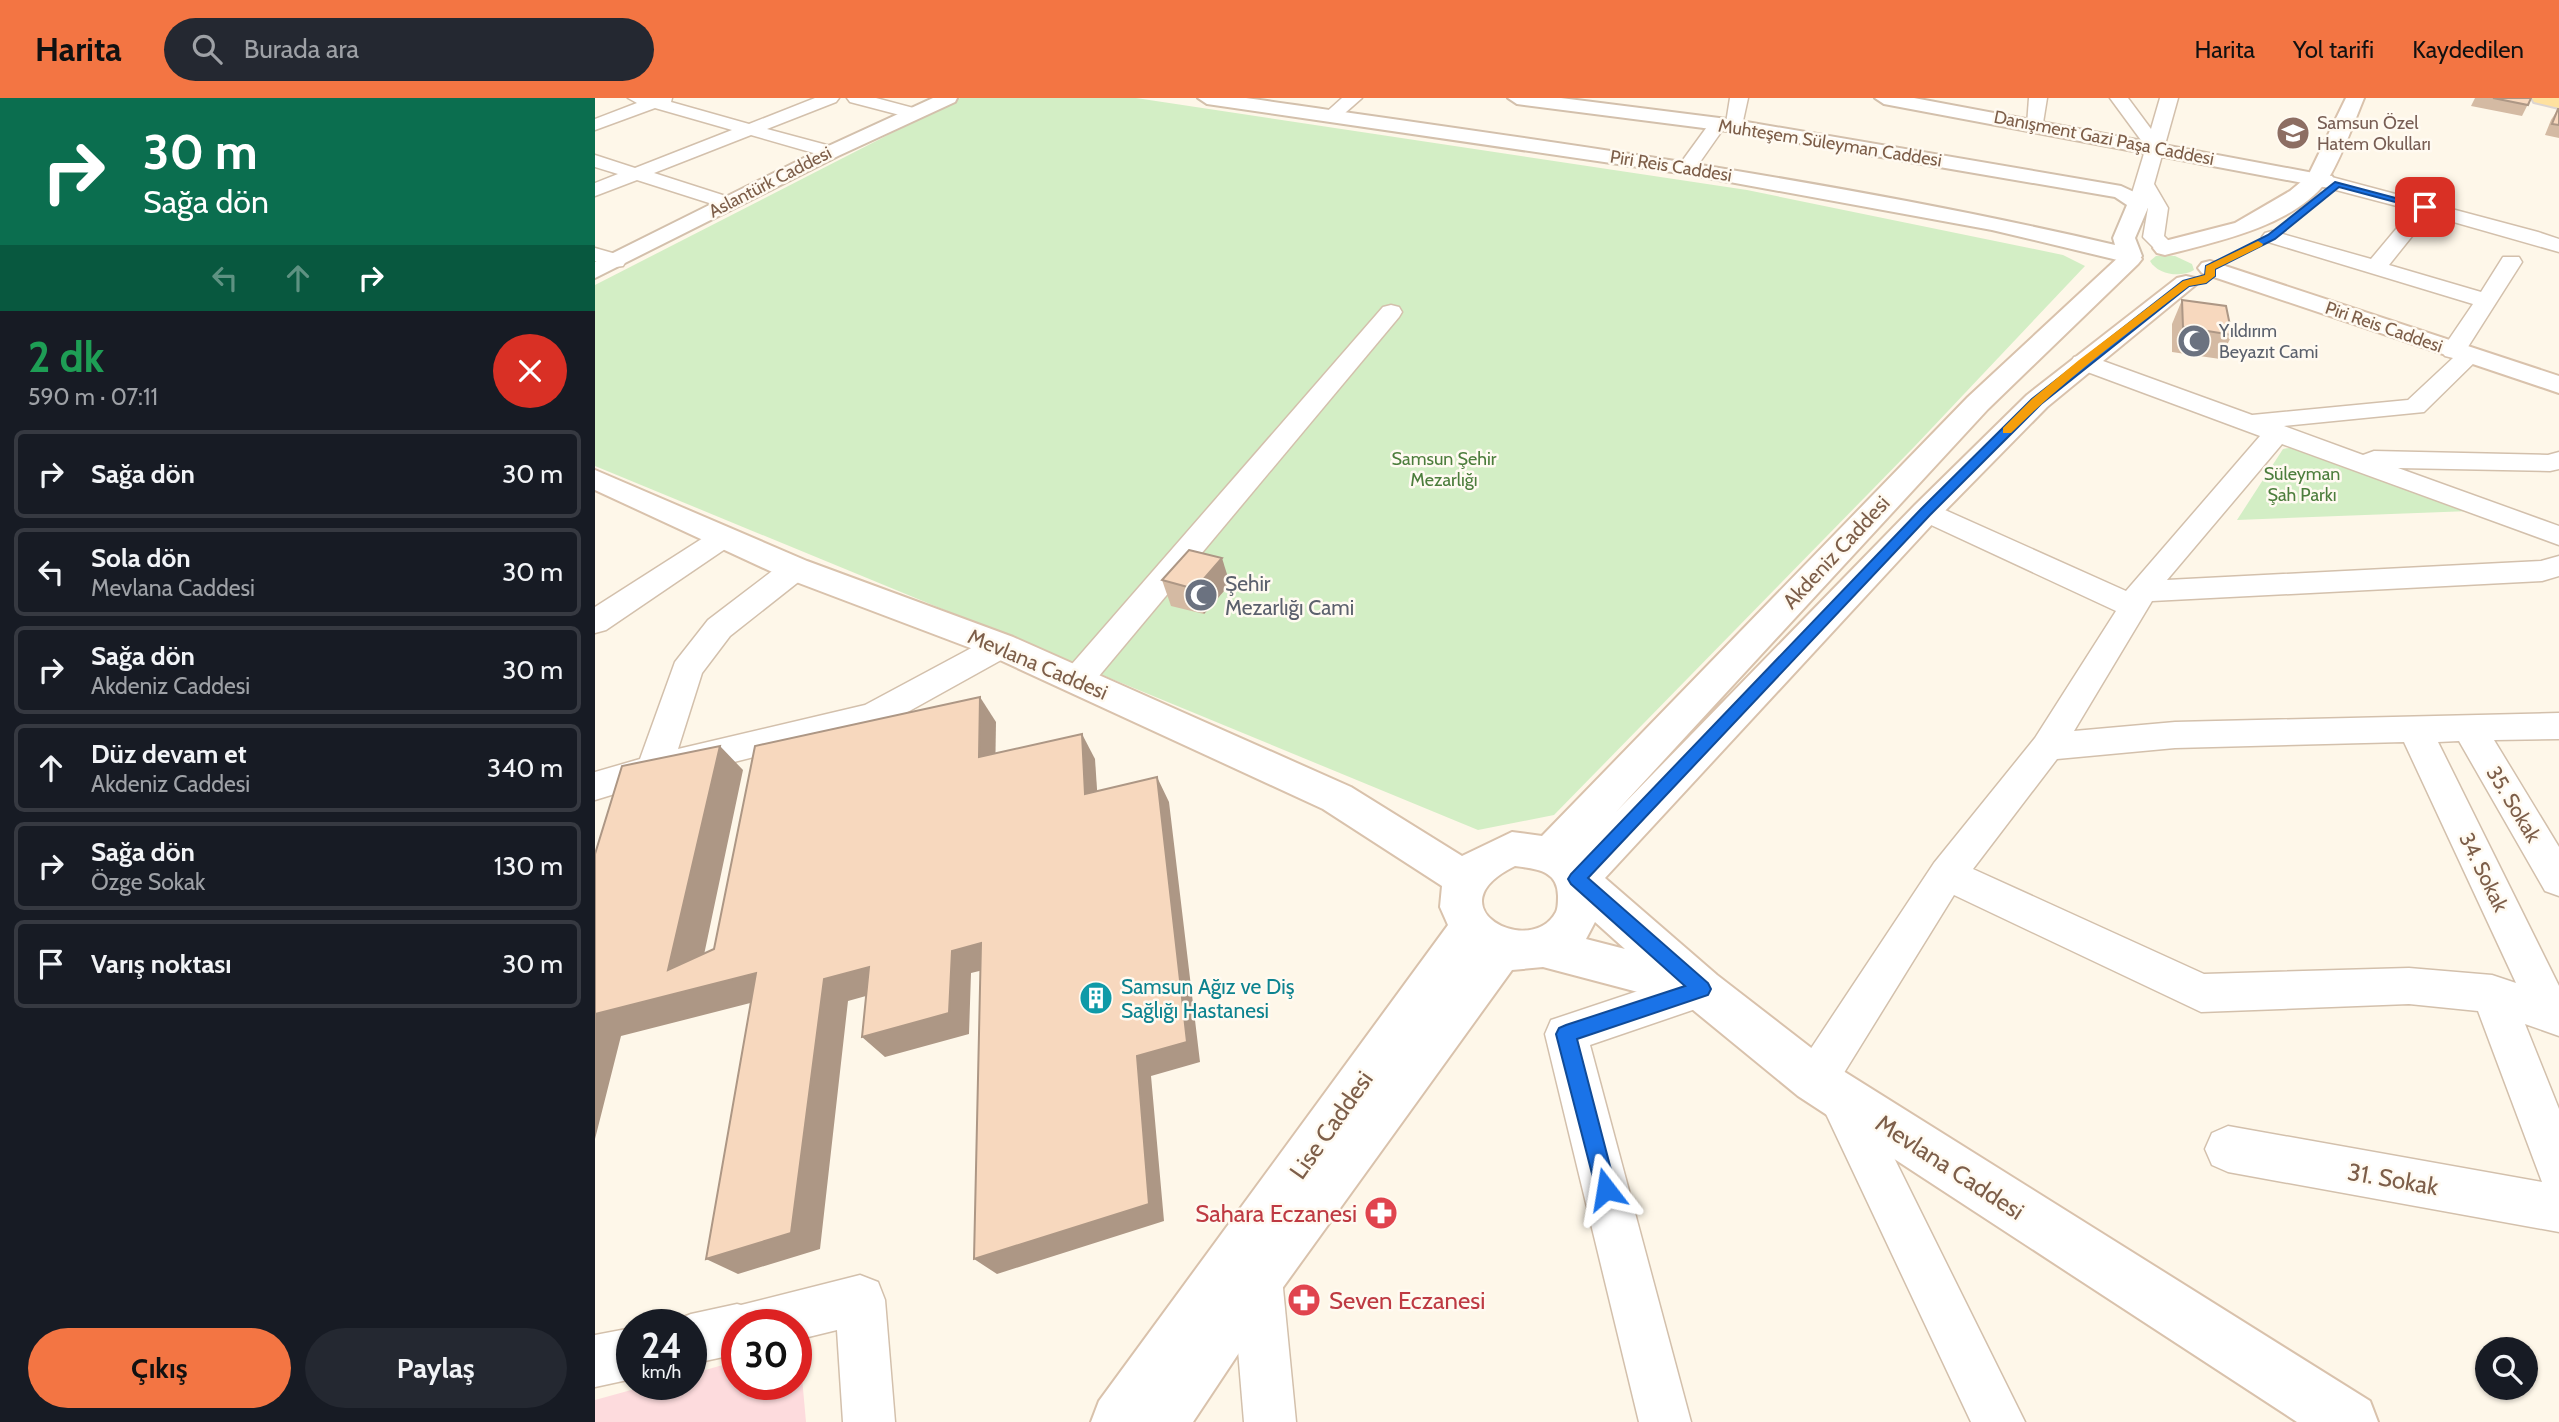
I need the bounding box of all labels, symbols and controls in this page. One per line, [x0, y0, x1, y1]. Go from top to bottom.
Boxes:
search box [164, 18, 654, 81]
text: Harita [35, 29, 122, 69]
icon: search [188, 30, 226, 68]
text: Burada ara [244, 33, 359, 65]
text: Harita [2195, 35, 2255, 64]
text: Yol tarifi [2293, 35, 2374, 64]
text: Kaydedilen [2412, 35, 2524, 64]
street label: Danışment Gazi Paşa Caddesi [1992, 106, 2216, 170]
place label: Samsun Özel Hatem Okulları [2317, 112, 2431, 155]
street label: Muhteşem Süleyman Caddesi [1717, 114, 1943, 172]
school or university icon: Samsun Özel Hatem Okulları [2274, 114, 2312, 152]
text: 30 m [143, 122, 258, 181]
icon: right [28, 126, 119, 217]
street label: Aslantürk Caddesi [705, 142, 835, 222]
street label: Piri Reis Caddesi [1609, 146, 1733, 186]
pin [2395, 177, 2455, 237]
text: Sağa dön [143, 182, 269, 221]
icon: arrive [2406, 188, 2444, 226]
icon: left [206, 259, 244, 297]
icon: ahead [279, 259, 317, 297]
icon: right [352, 259, 390, 297]
street label: Piri Reis Caddesi [2322, 297, 2446, 357]
place label: Yıldırım Beyazıt Cami [2218, 320, 2318, 363]
mosque icon: Yıldırım Beyazıt Cami [2175, 322, 2213, 360]
text: 2 dk [28, 331, 104, 383]
button: close [493, 334, 567, 408]
text: 590 m · 07:11 [28, 383, 158, 411]
park label: Samsun Şehir Mezarlığı [1392, 448, 1497, 491]
icon: right [32, 455, 70, 493]
text: Sağa dön [91, 458, 195, 490]
text: 30 m [502, 458, 563, 490]
park label: Süleyman Şah Parkı [2264, 463, 2340, 506]
street label: Akdeniz Caddesi [1777, 490, 1895, 614]
text: Sola dön [91, 542, 191, 574]
icon: left [32, 553, 70, 591]
text: 30 m [502, 556, 563, 588]
place label: Şehir Mezarlığı Cami [1225, 571, 1354, 620]
text: Mevlana Caddesi [91, 574, 255, 602]
mosque icon: Şehir Mezarlığı Cami [1182, 576, 1220, 614]
street label: Mevlana Caddesi [964, 623, 1112, 705]
text: Sağa dön [91, 640, 195, 672]
icon: right [32, 651, 70, 689]
text: 30 m [502, 654, 563, 686]
text: Akdeniz Caddesi [91, 672, 250, 700]
text: Düz devam et [91, 738, 247, 770]
icon: ahead [32, 749, 70, 787]
text: 340 m [487, 752, 563, 784]
street label: 35. Sokak [2482, 761, 2547, 847]
text: Akdeniz Caddesi [91, 770, 250, 798]
street label: 34. Sokak [2454, 828, 2514, 916]
text: Sağa dön [91, 836, 195, 868]
icon: right [32, 847, 70, 885]
text: 130 m [494, 850, 563, 882]
text: Özge Sokak [91, 868, 205, 896]
icon: arrive [32, 945, 70, 983]
text: Varış noktası [91, 948, 232, 980]
text: 30 m [502, 948, 563, 980]
place label: Samsun Ağız ve Diş Sağlığı Hastanesi [1121, 974, 1295, 1023]
building icon: Samsun Ağız ve Diş Sağlığı Hastanesi [1077, 979, 1115, 1017]
street label: Lise Caddesi [1283, 1065, 1379, 1185]
street label: Mevlana Caddesi [1870, 1108, 2030, 1226]
position arrow [1569, 1152, 1643, 1226]
street label: 31. Sokak [2346, 1157, 2441, 1201]
pharmacy icon: Sahara Eczanesi [1362, 1194, 1400, 1232]
place label: Sahara Eczanesi [1195, 1199, 1357, 1228]
pharmacy icon: Seven Eczanesi [1285, 1281, 1323, 1319]
place label: Seven Eczanesi [1329, 1286, 1485, 1315]
speed limit sign: 30 [721, 1309, 812, 1400]
text: 24 [641, 1324, 682, 1367]
button: Çıkış [28, 1328, 291, 1408]
button: Paylaş [305, 1328, 567, 1408]
map controls [2475, 1337, 2538, 1400]
button: search [2475, 1337, 2538, 1400]
text: km/h [642, 1361, 681, 1383]

